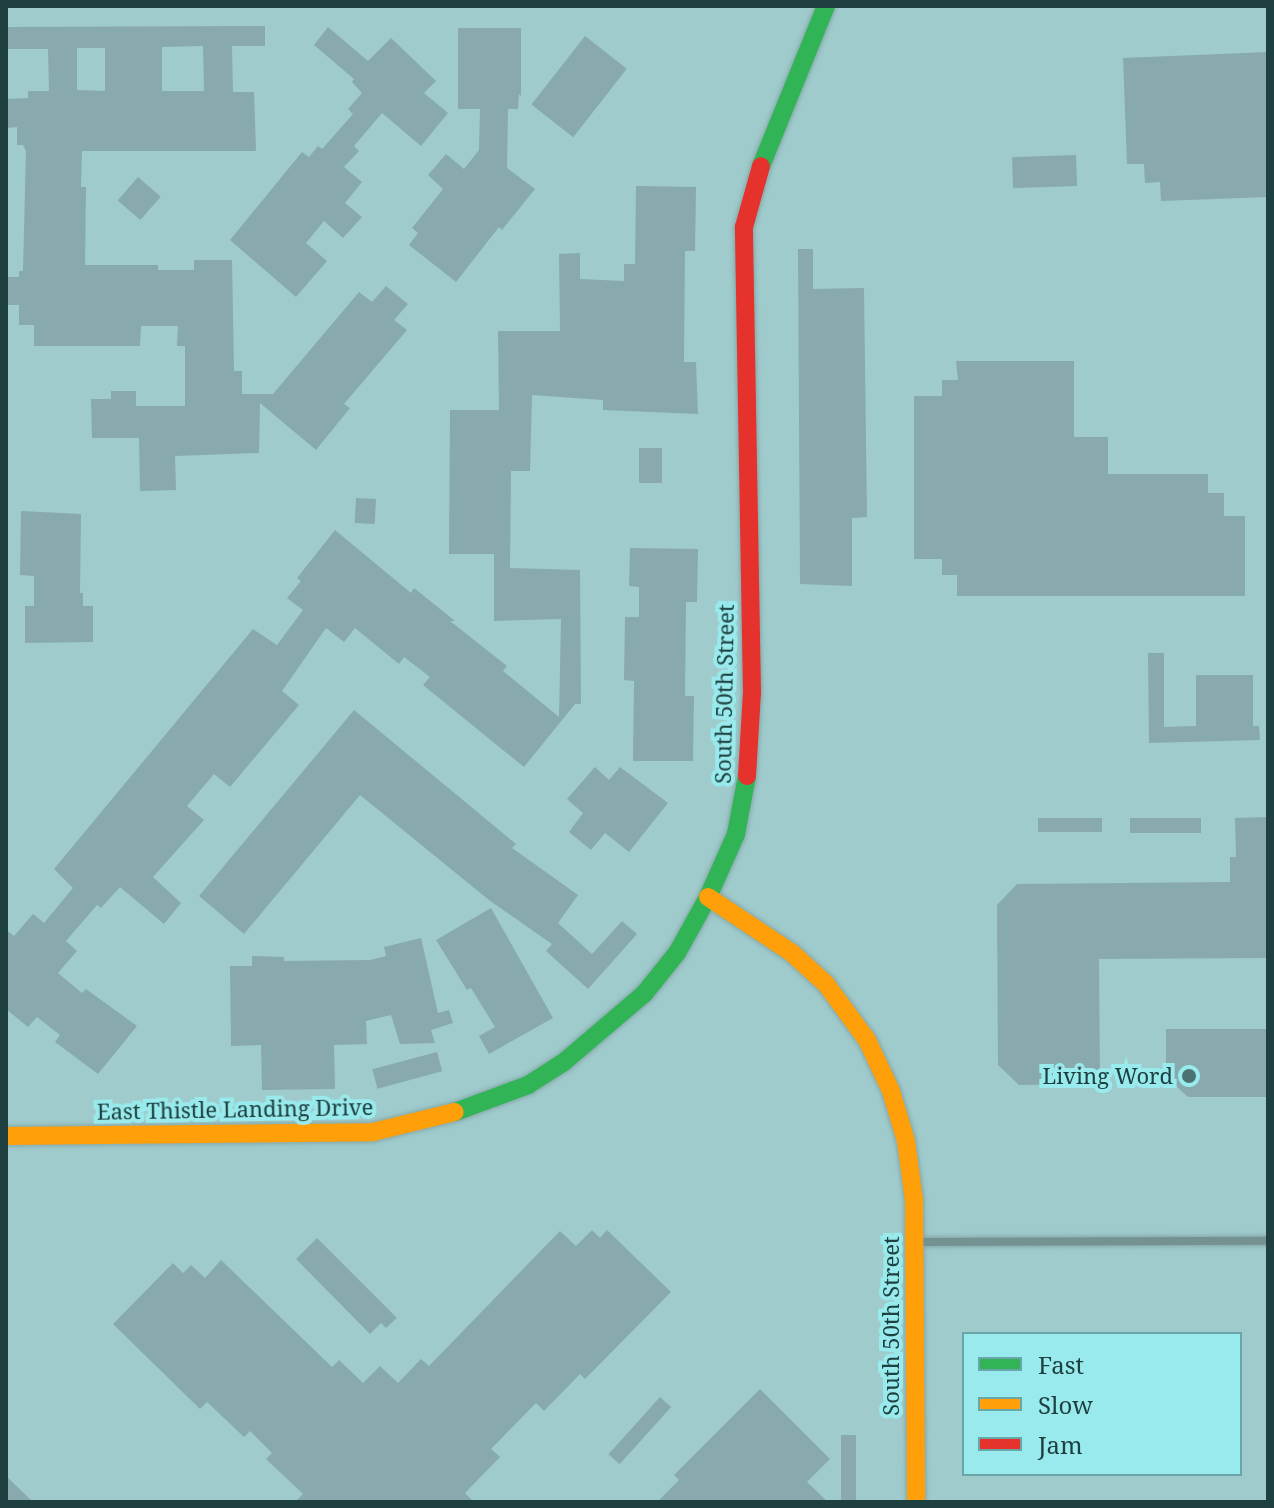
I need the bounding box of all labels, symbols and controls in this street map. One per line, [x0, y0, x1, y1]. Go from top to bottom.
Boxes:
street label: South 50th Street [709, 604, 739, 784]
place label: Living Word [1042, 1063, 1173, 1089]
marker: Living Word [1180, 1067, 1198, 1085]
street label: East Thistle Landing Drive [97, 1093, 373, 1125]
street label: South 50th Street [878, 1236, 904, 1416]
legend [962, 1332, 1242, 1476]
text: Fast [1038, 1348, 1084, 1381]
text: Slow [1038, 1388, 1093, 1421]
text: Jam [1038, 1428, 1083, 1461]

